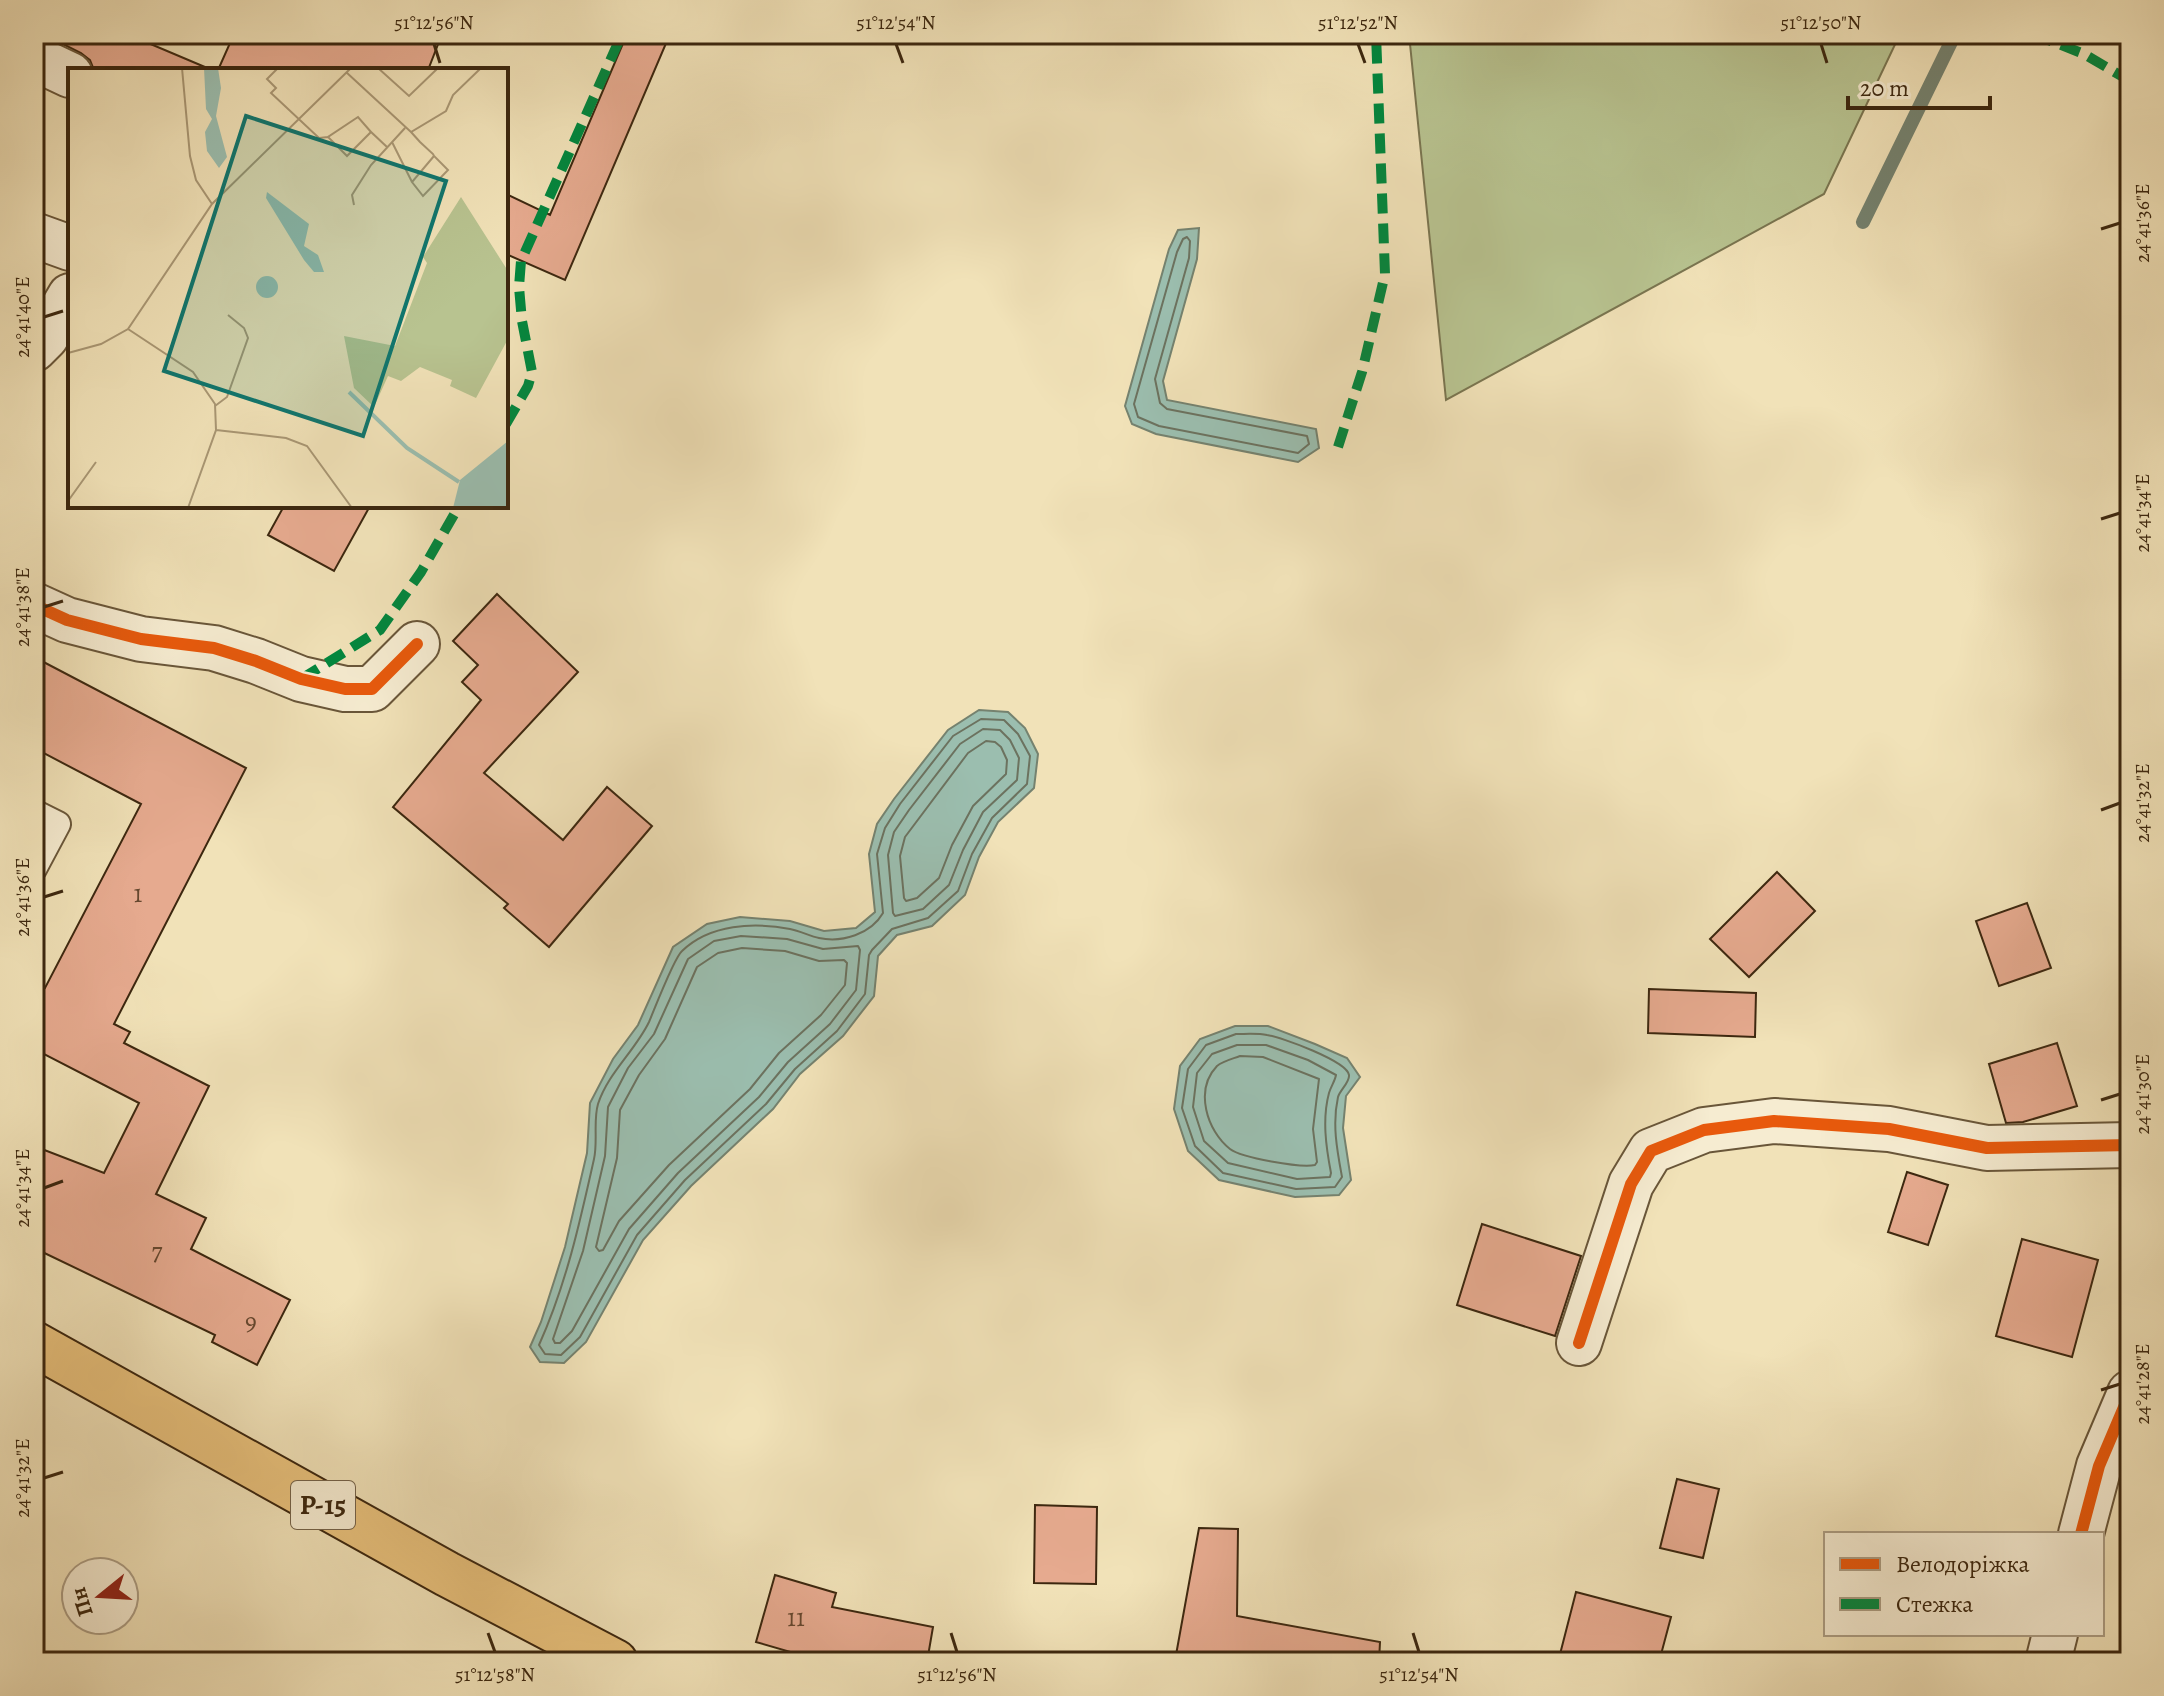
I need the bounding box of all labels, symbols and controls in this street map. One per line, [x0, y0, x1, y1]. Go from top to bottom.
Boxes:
text: 51°12'56"N [394, 9, 474, 36]
text: 51°12'54"N [856, 9, 936, 36]
text: 51°12'52"N [1318, 9, 1398, 36]
text: 51°12'50"N [1781, 9, 1861, 36]
scale bar [1848, 60, 1990, 110]
inset map [68, 68, 508, 508]
text: 20 m [1860, 72, 1909, 104]
text: 24°41'36"E [2129, 183, 2156, 263]
text: 24°41'40"E [9, 276, 36, 358]
text: 24°41'34"E [2129, 473, 2156, 553]
text: 24°41'38"E [9, 567, 36, 647]
text: 24°41'32"E [2129, 763, 2156, 843]
text: 24°41'36"E [9, 857, 36, 937]
house number: 1 [134, 876, 143, 911]
text: 24°41'30"E [2129, 1054, 2156, 1134]
text: 24°41'34"E [9, 1148, 36, 1228]
house number: 7 [152, 1234, 163, 1269]
house number: 9 [245, 1304, 257, 1339]
text: 24°41'28"E [2129, 1344, 2156, 1425]
text: 24°41'32"E [9, 1438, 36, 1518]
road number: Р-15 [291, 1481, 355, 1529]
legend [1824, 1532, 2104, 1636]
text: Велодоріжка [1896, 1548, 2030, 1580]
north arrow [60, 1556, 140, 1636]
text: Пн [63, 1584, 101, 1620]
text: Стежка [1896, 1588, 1973, 1620]
house number: 11 [787, 1600, 805, 1635]
text: 51°12'58"N [455, 1661, 535, 1688]
text: 51°12'56"N [917, 1661, 997, 1688]
text: 51°12'54"N [1379, 1661, 1459, 1688]

